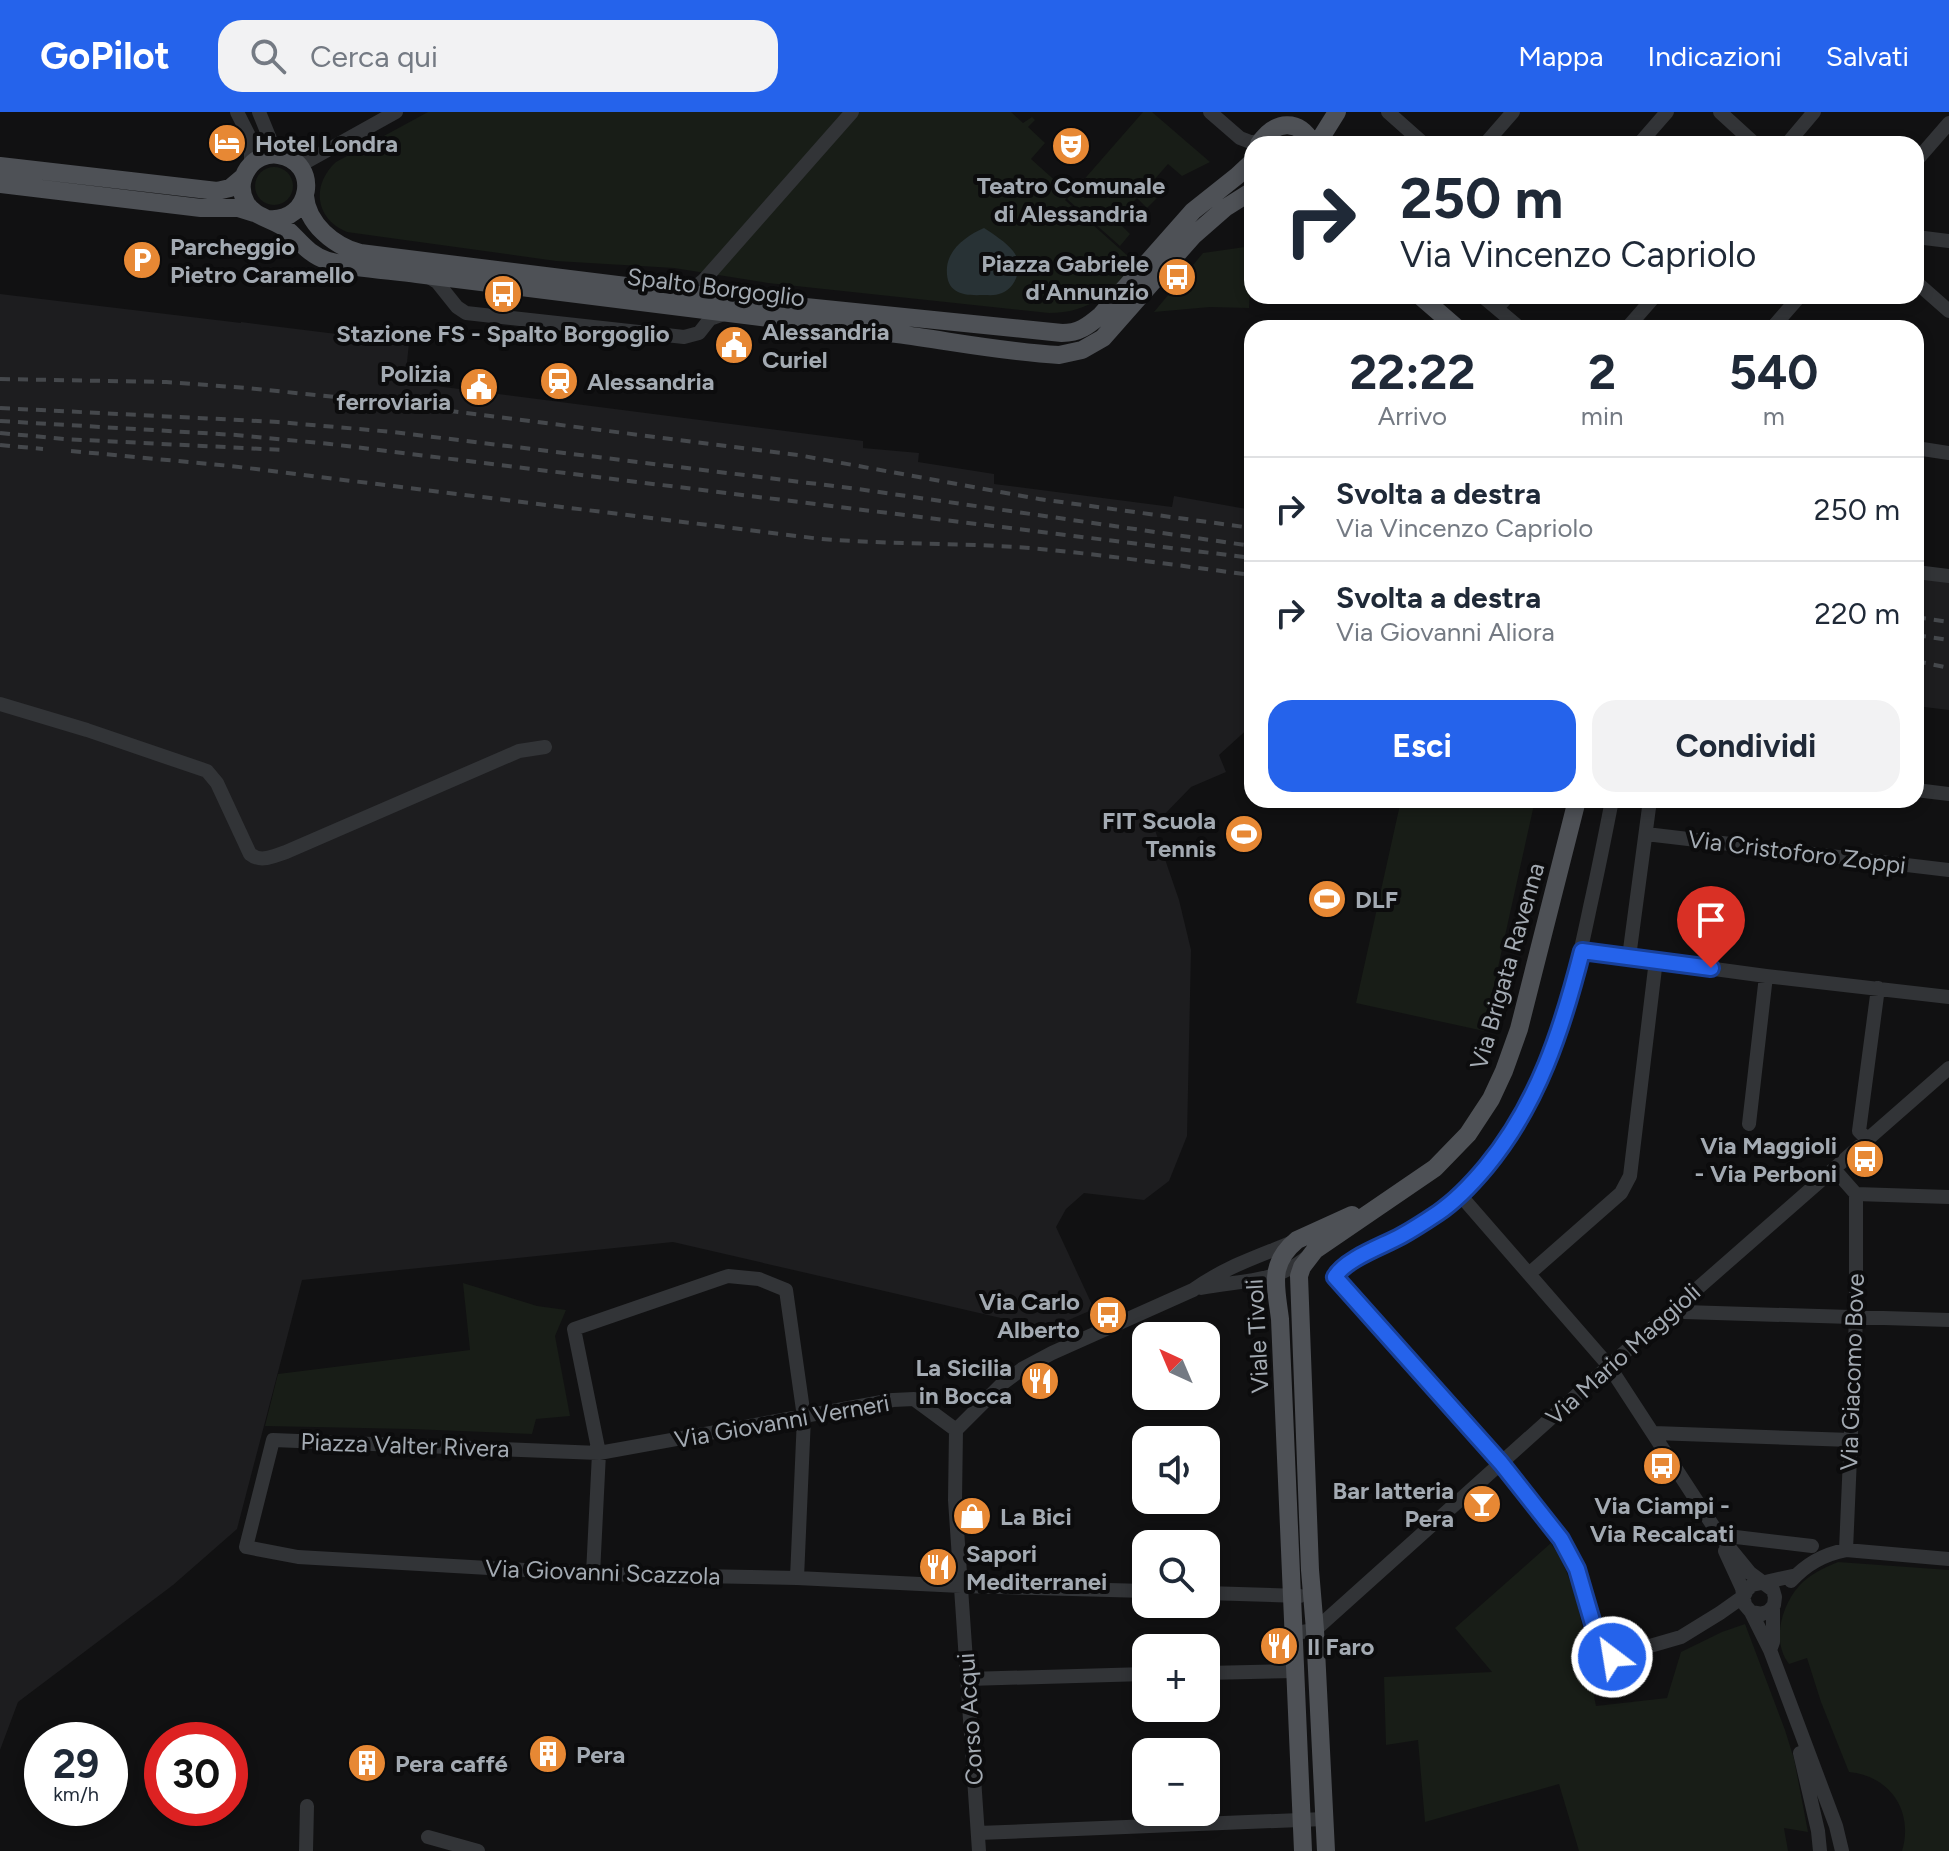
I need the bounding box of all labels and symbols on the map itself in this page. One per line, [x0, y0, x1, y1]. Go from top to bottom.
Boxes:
hotel icon: Hotel Londra [206, 122, 248, 164]
theatre icon: Teatro Comunale di Alessandria [1050, 125, 1092, 167]
place label: Hotel Londra [255, 129, 398, 158]
place label: Teatro Comunale di Alessandria [977, 171, 1165, 228]
place label: Parcheggio Pietro Caramello [170, 232, 355, 289]
parking icon: Parcheggio Pietro Caramello [121, 239, 163, 281]
place label: Piazza Gabriele d'Annunzio [981, 249, 1149, 306]
bus stop icon: Piazza Gabriele d'Annunzio [1156, 256, 1198, 298]
street label: Spalto Borgoglio [625, 262, 807, 312]
bus stop icon: Stazione FS - Spalto Borgoglio [482, 273, 524, 315]
place label: Alessandria Curiel [762, 317, 890, 374]
place label: Stazione FS - Spalto Borgoglio [336, 319, 670, 348]
public building icon: Alessandria Curiel [713, 324, 755, 366]
place label: Polizia ferroviaria [336, 359, 451, 416]
station icon: Alessandria [538, 360, 580, 402]
public building icon: Polizia ferroviaria [458, 366, 500, 408]
place label: Alessandria [587, 367, 715, 396]
place label: FIT Scuola Tennis [1102, 806, 1216, 863]
sports icon: FIT Scuola Tennis [1223, 813, 1265, 855]
street label: Via Cristoforo Zoppi [1686, 824, 1908, 880]
street label: Via Brigata Ravenna [1464, 859, 1550, 1073]
sports icon: DLF [1306, 878, 1348, 920]
place label: DLF [1355, 885, 1398, 914]
pin [1677, 886, 1745, 968]
place label: Via Maggioli - Via Perboni [1695, 1131, 1837, 1188]
bus stop icon: Via Maggioli - Via Perboni [1844, 1138, 1886, 1180]
street label: Via Giacomo Bove [1834, 1273, 1870, 1471]
street label: Via Mario Maggioli [1540, 1277, 1706, 1431]
street label: Viale Tivoli [1240, 1278, 1274, 1394]
place label: Via Carlo Alberto [979, 1287, 1080, 1344]
bus stop icon: Via Carlo Alberto [1087, 1294, 1129, 1336]
north arrow [1132, 1322, 1220, 1410]
place label: La Sicilia in Bocca [915, 1353, 1012, 1410]
restaurant icon: La Sicilia in Bocca [1019, 1360, 1061, 1402]
street label: Via Giovanni Verneri [672, 1388, 892, 1454]
street label: Piazza Valter Rivera [300, 1427, 510, 1463]
bus stop icon: Via Ciampi - Via Recalcati [1641, 1445, 1683, 1487]
place label: Bar latteria Pera [1332, 1476, 1454, 1533]
bar icon: Bar latteria Pera [1461, 1483, 1503, 1525]
place label: Via Ciampi - Via Recalcati [1590, 1491, 1734, 1548]
shop icon: La Bici [951, 1495, 993, 1537]
place label: La Bici [1000, 1502, 1072, 1531]
place label: Sapori Mediterranei [966, 1539, 1107, 1596]
restaurant icon: Sapori Mediterranei [917, 1546, 959, 1588]
street label: Via Giovanni Scazzola [485, 1553, 721, 1591]
position arrow [1570, 1615, 1654, 1699]
restaurant icon: Il Faro [1258, 1625, 1300, 1667]
place label: Il Faro [1307, 1632, 1375, 1661]
street label: Corso Acqui [951, 1652, 989, 1786]
speed limit sign: 30 [144, 1722, 248, 1826]
building icon: Pera [527, 1733, 569, 1775]
place label: Pera [576, 1740, 625, 1769]
building icon: Pera caffé [346, 1742, 388, 1784]
place label: Pera caffé [395, 1749, 508, 1778]

